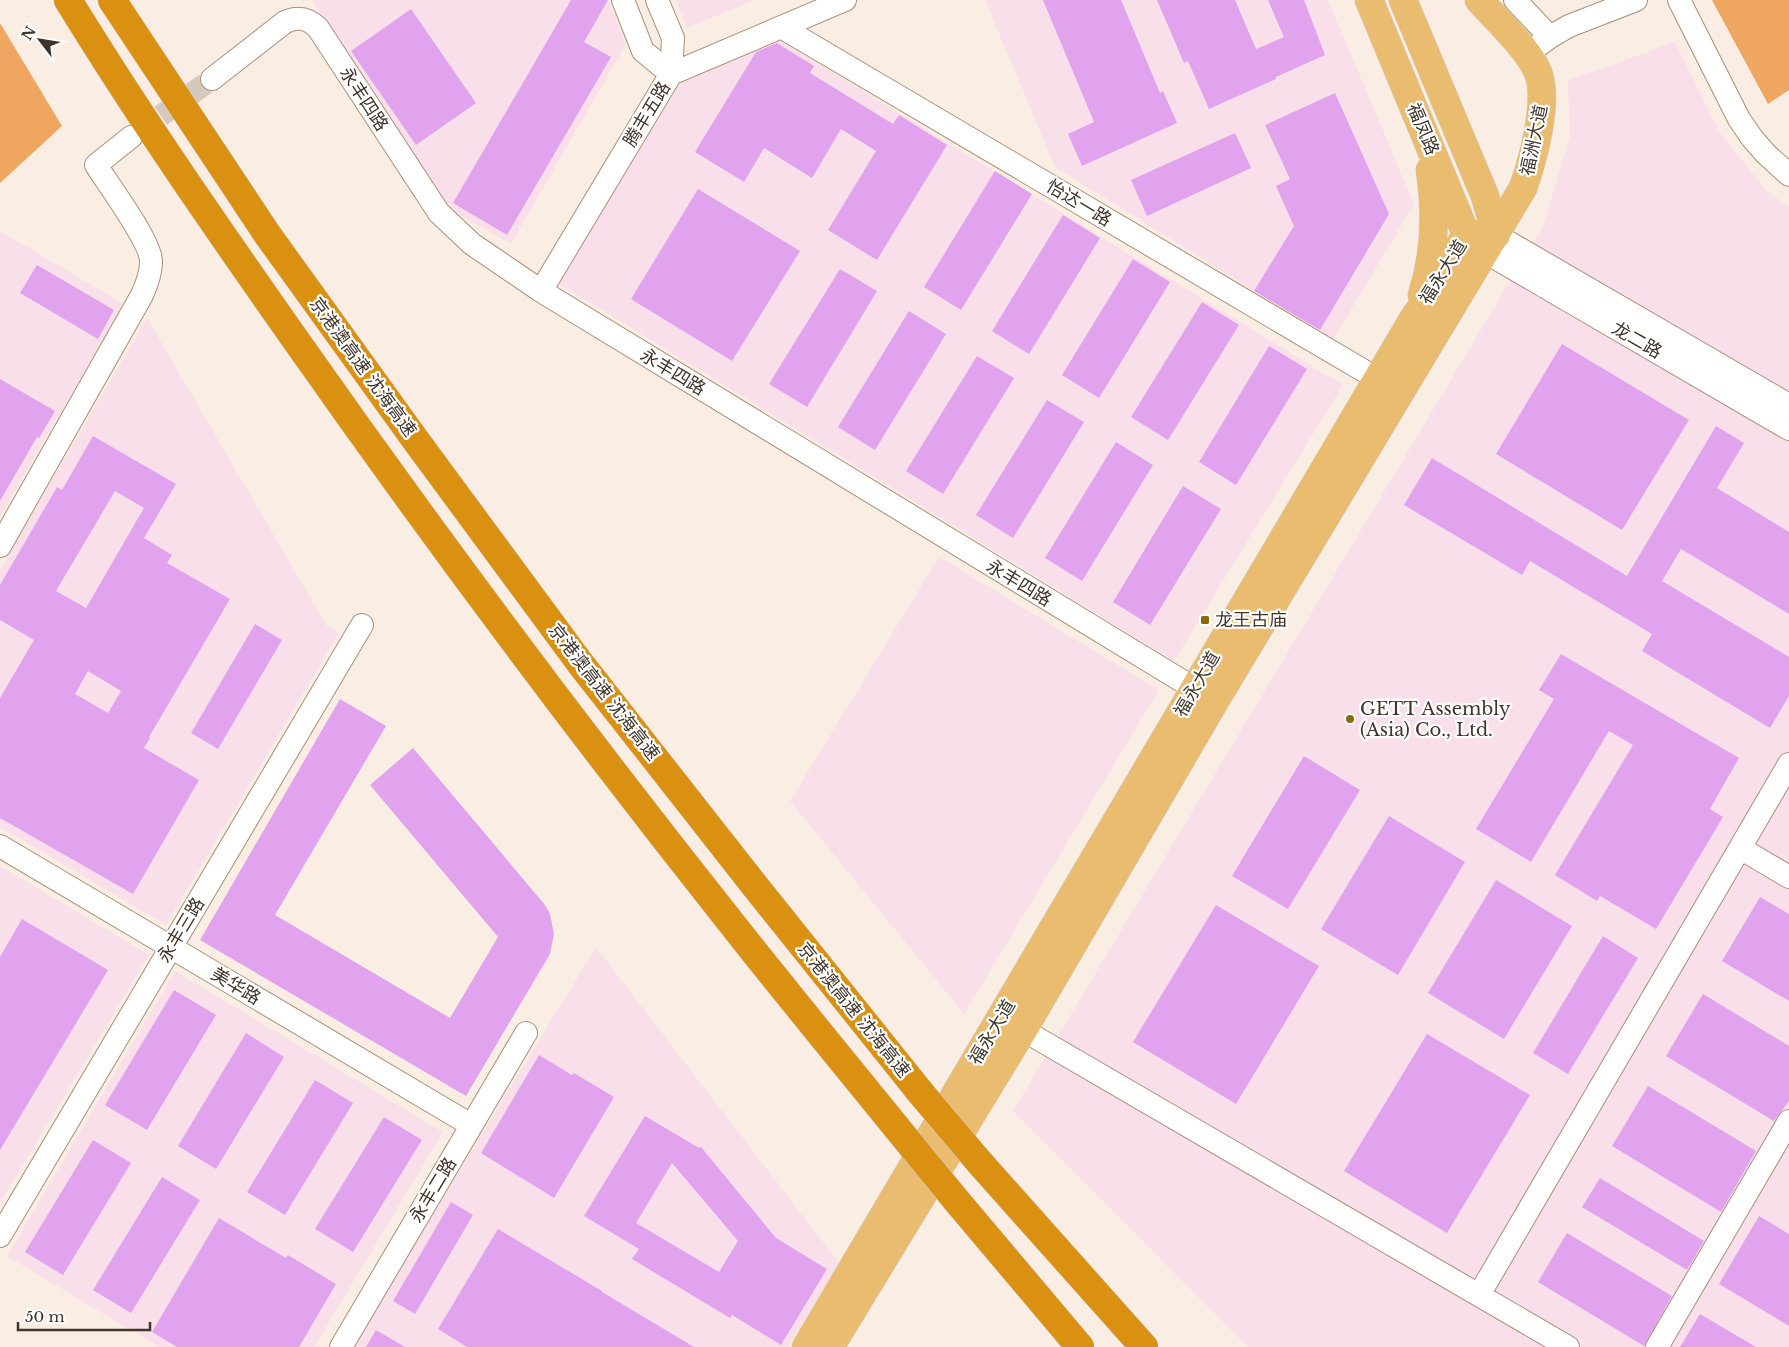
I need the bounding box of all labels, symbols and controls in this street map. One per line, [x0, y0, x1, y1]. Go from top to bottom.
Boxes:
north arrow [15, 15, 65, 65]
text: N [18, 23, 40, 44]
street label: 永丰四路 [335, 63, 393, 135]
street label: 腾丰五路 [619, 77, 675, 151]
street label: 福凤路 [1402, 100, 1444, 158]
street label: 福洲大道 [1516, 102, 1552, 178]
street label: 怡达一路 [1042, 175, 1116, 231]
street label: 福永大道 [1415, 236, 1471, 308]
street label: 京港澳高速 沈海高速 [305, 293, 421, 441]
street label: 龙二路 [1608, 317, 1666, 363]
street label: 永丰四路 [636, 344, 710, 400]
street label: 永丰四路 [982, 555, 1056, 611]
place label: 龙王古庙 [1215, 609, 1287, 631]
marker: 龙王古庙 [1199, 614, 1211, 626]
street label: 京港澳高速 沈海高速 [544, 619, 664, 765]
street label: 福永大道 [1169, 647, 1225, 721]
place label: GETT Assembly (Asia) Co., Ltd. [1360, 698, 1511, 741]
marker: GETT Assembly (Asia) Co., Ltd. [1344, 713, 1356, 725]
street label: 永丰三路 [153, 893, 209, 967]
street label: 京港澳高速 沈海高速 [793, 938, 915, 1082]
street label: 美华路 [207, 963, 265, 1009]
street label: 福永大道 [964, 995, 1020, 1069]
street label: 永丰二路 [405, 1153, 461, 1227]
scale bar [18, 1300, 150, 1332]
text: 50 m [25, 1307, 65, 1326]

